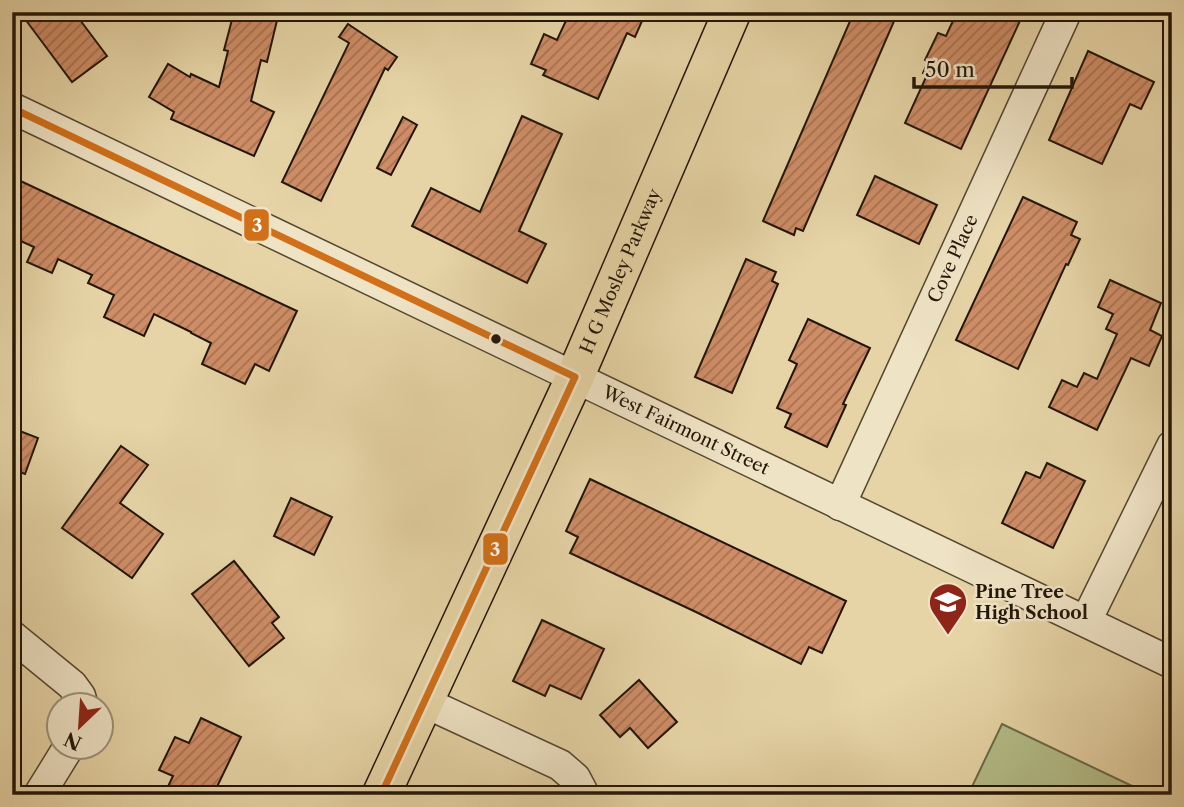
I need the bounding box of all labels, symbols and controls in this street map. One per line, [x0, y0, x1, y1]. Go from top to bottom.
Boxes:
scale bar [914, 46, 1072, 90]
text: 50 m [925, 57, 975, 82]
street label: H G Mosley Parkway [575, 184, 666, 357]
line badge: 3 [243, 208, 270, 242]
street label: Cove Place [923, 211, 983, 306]
text: 3 [252, 214, 262, 237]
unlabelled marker [489, 332, 503, 346]
street label: West Fairmont Street [598, 381, 773, 480]
line badge: 3 [482, 532, 509, 566]
text: 3 [490, 538, 500, 561]
school or university icon: Pine Tree High School [927, 581, 969, 636]
place label: Pine Tree High School [975, 581, 1088, 624]
north arrow [46, 692, 116, 762]
text: N [61, 727, 85, 755]

